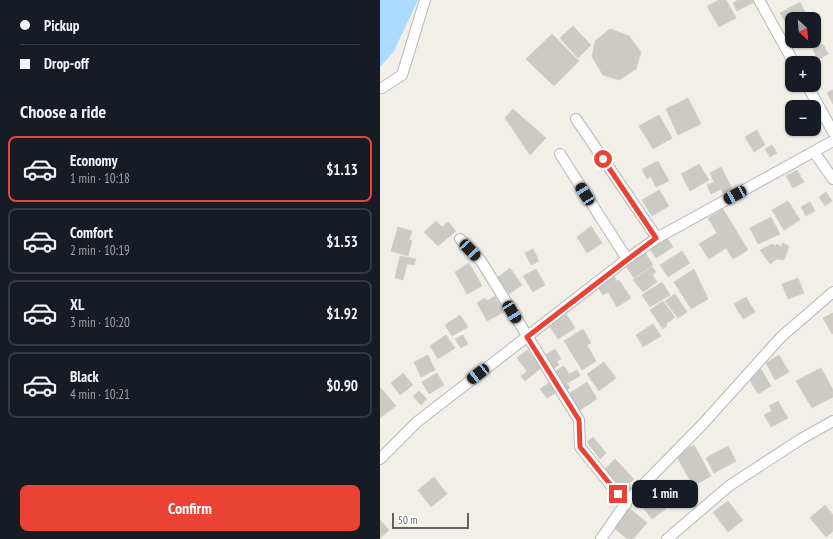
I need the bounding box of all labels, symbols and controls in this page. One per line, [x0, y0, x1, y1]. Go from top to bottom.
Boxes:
north arrow [785, 12, 821, 48]
map controls [785, 12, 821, 136]
text: Pickup [44, 16, 79, 35]
text: Drop-off [44, 54, 89, 73]
button: + [785, 56, 821, 92]
text: Choose a ride [20, 100, 106, 123]
button: − [785, 100, 821, 136]
route start [594, 150, 612, 168]
icon: car [22, 151, 58, 187]
text: Economy [70, 151, 118, 170]
text: $1.13 [326, 160, 358, 179]
text: 1 min · 10:18 [70, 170, 130, 187]
car [574, 181, 596, 207]
car [722, 184, 748, 206]
icon: car [22, 223, 58, 259]
text: Comfort [70, 223, 113, 242]
text: $1.53 [326, 232, 358, 251]
car [457, 237, 483, 263]
text: 2 min · 10:19 [70, 242, 130, 259]
icon: car [22, 295, 58, 331]
text: XL [70, 295, 84, 314]
car [501, 299, 523, 325]
text: $1.92 [326, 304, 358, 323]
text: 3 min · 10:20 [70, 314, 130, 331]
car [465, 362, 491, 386]
icon: car [22, 367, 58, 403]
text: Black [70, 367, 99, 386]
text: $0.90 [326, 376, 358, 395]
text: 4 min · 10:21 [70, 386, 130, 403]
callout: 1 min [632, 480, 698, 508]
button: Confirm [20, 485, 360, 531]
route end [609, 485, 627, 503]
text: 1 min [652, 485, 678, 502]
scale bar [392, 511, 469, 530]
text: 50 m [398, 513, 417, 527]

